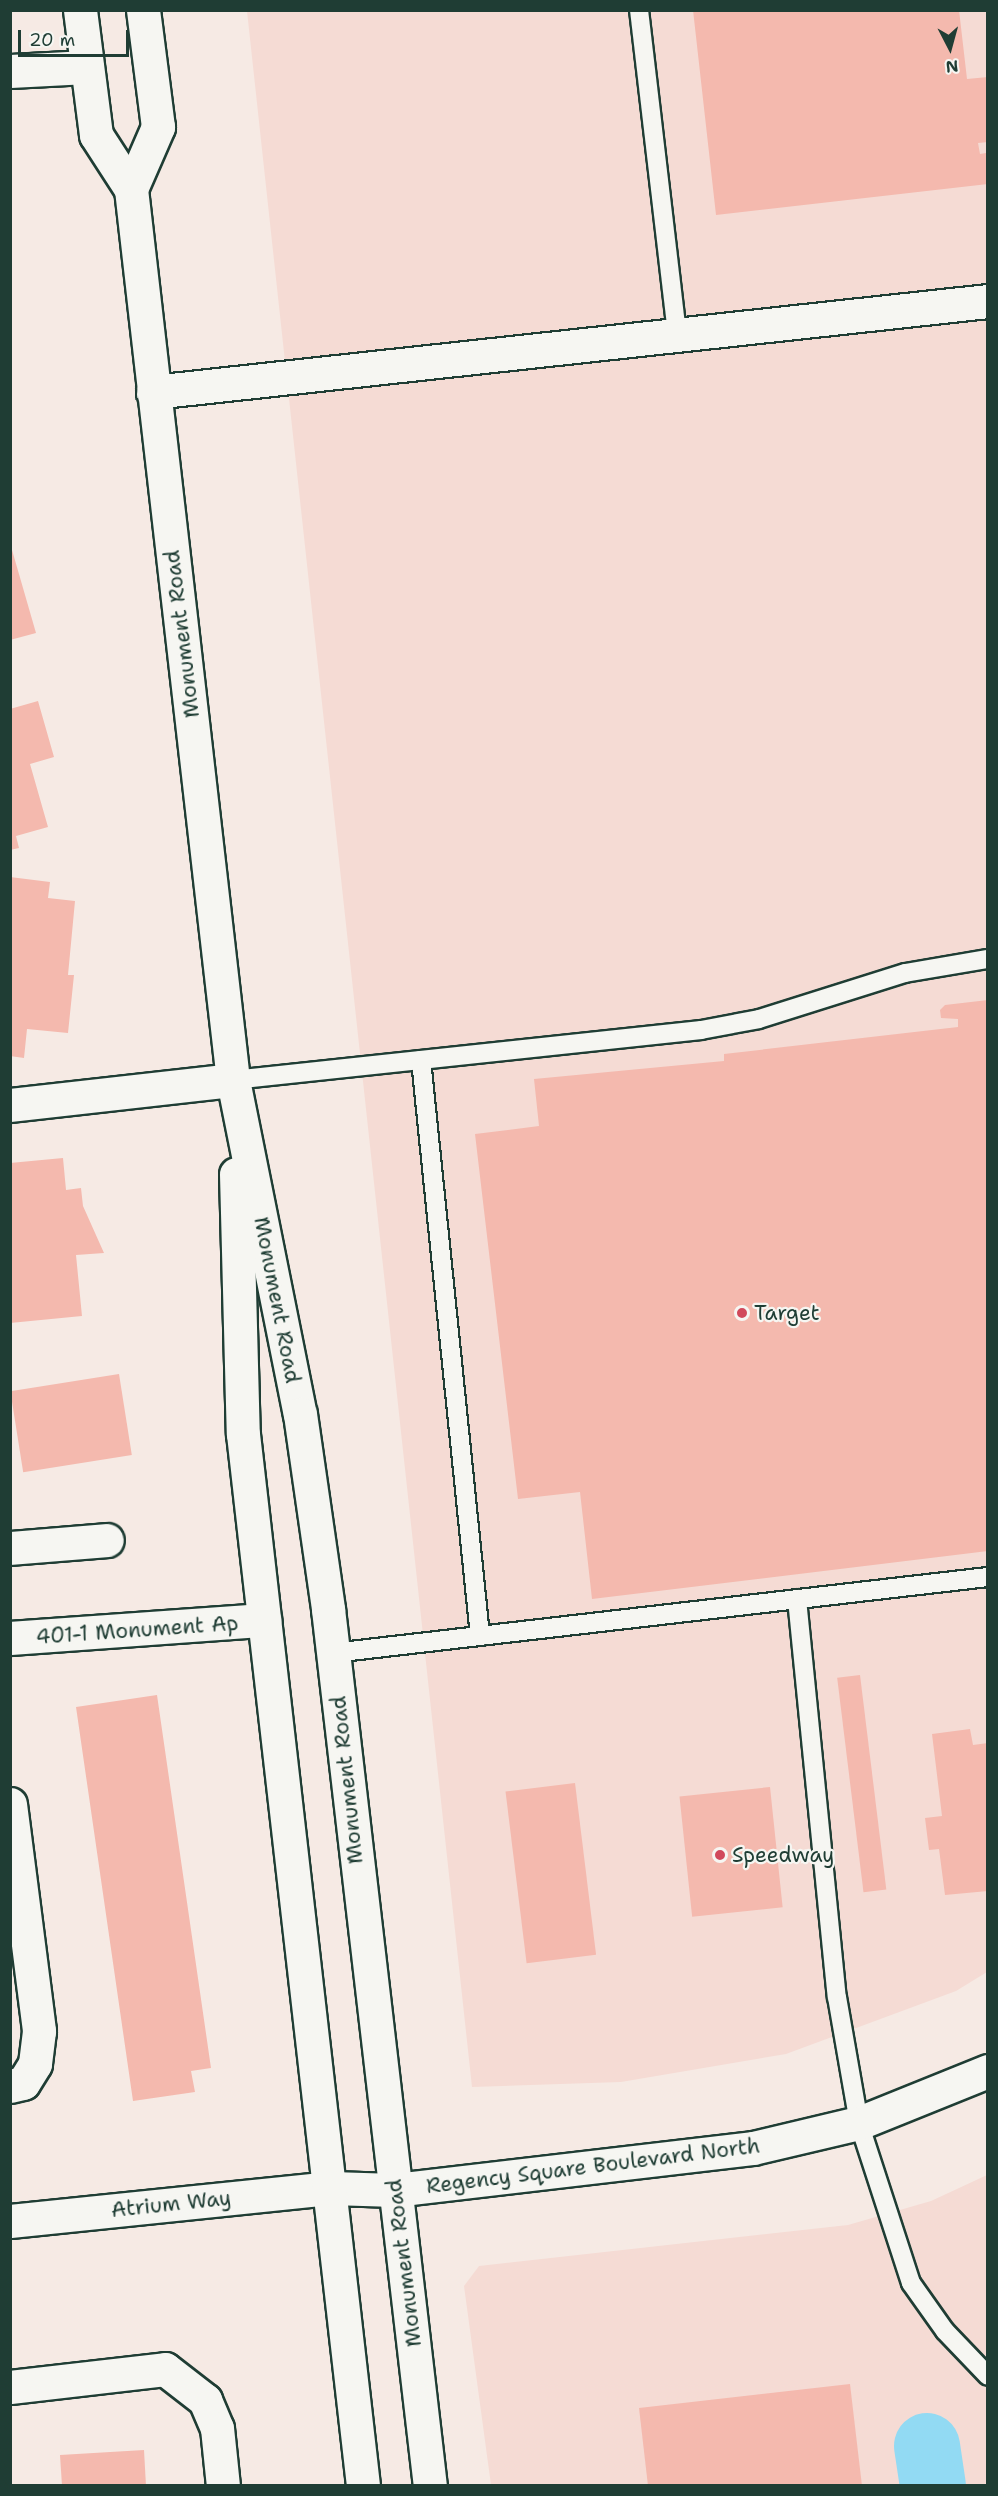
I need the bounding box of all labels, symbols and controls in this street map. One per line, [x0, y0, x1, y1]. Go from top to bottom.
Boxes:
scale bar [21, 18, 132, 56]
north arrow [920, 18, 980, 78]
text: 20 m [29, 28, 75, 52]
text: N [945, 55, 959, 78]
street label: Monument Road [159, 549, 205, 719]
street label: Monument Road [249, 1215, 305, 1385]
place label: Target [754, 1300, 820, 1326]
marker: Target [735, 1306, 749, 1320]
street label: 401-1 Monument Ap [35, 1610, 239, 1650]
street label: Monument Road [326, 1695, 368, 1865]
place label: Speedway [732, 1842, 834, 1868]
marker: Speedway [713, 1848, 727, 1862]
street label: Regency Square Boulevard North [425, 2133, 761, 2199]
street label: Monument Road [381, 2178, 427, 2348]
street label: Atrium Way [110, 2185, 232, 2223]

